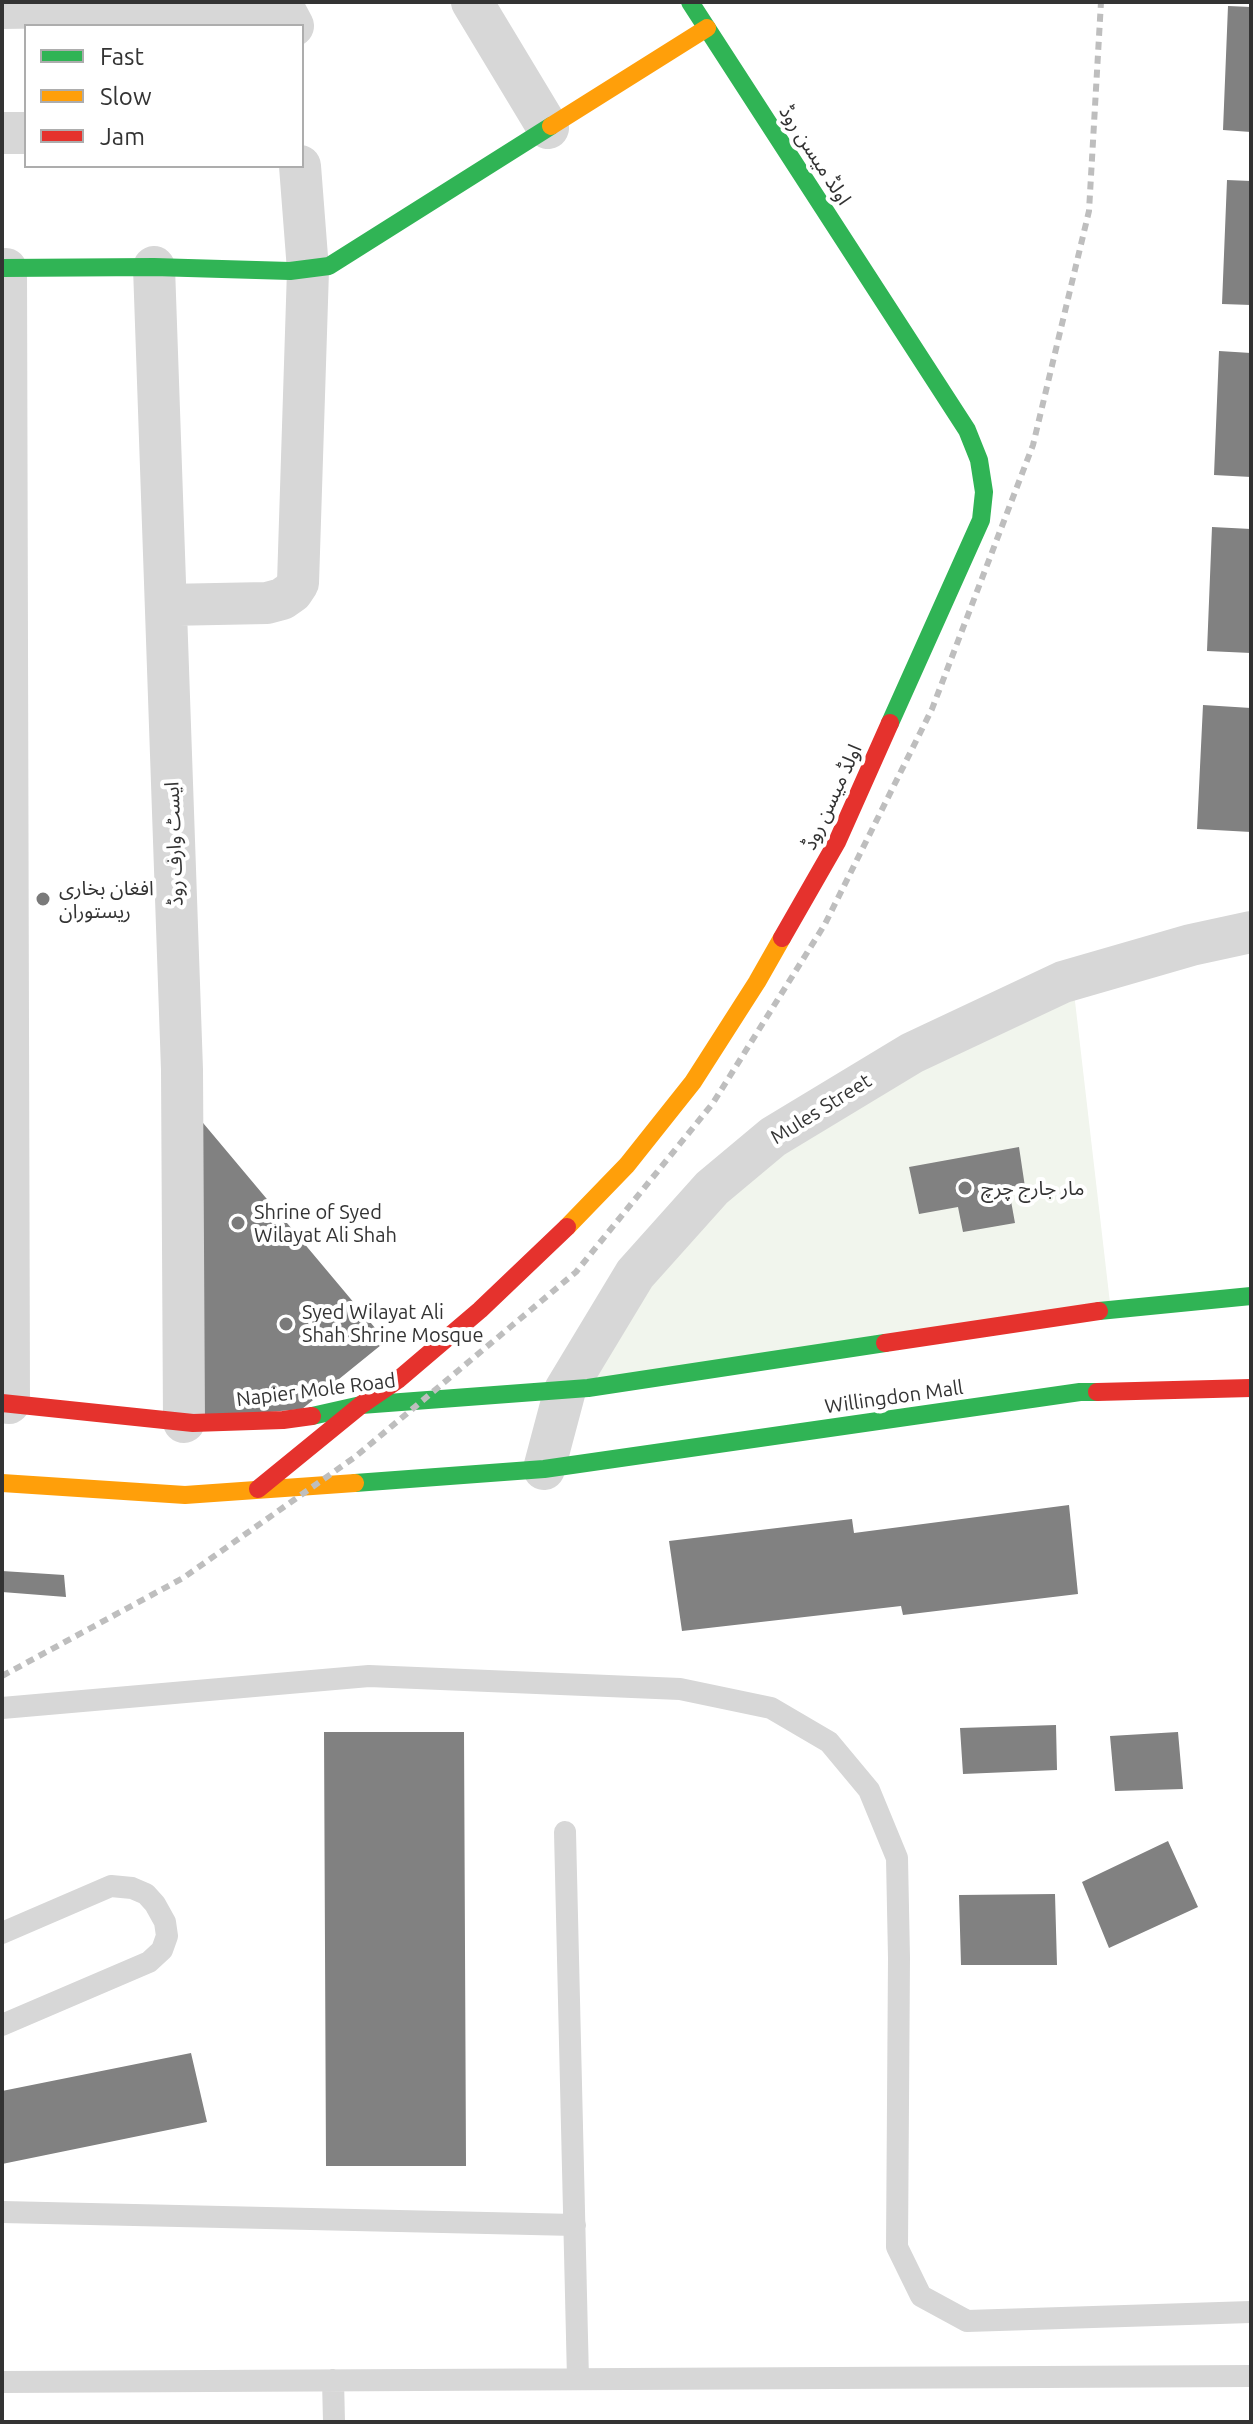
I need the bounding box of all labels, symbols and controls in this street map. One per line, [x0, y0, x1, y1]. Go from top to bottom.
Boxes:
legend [24, 24, 304, 168]
text: Fast [100, 43, 144, 70]
text: Slow [100, 83, 152, 110]
street label: اولڈ میسن روڈ [774, 101, 856, 209]
text: Jam [100, 123, 145, 150]
street label: اولڈ میسن روڈ [797, 740, 867, 854]
street label: ایسٹ وارف روڈ [160, 781, 188, 907]
place label: افغان بخاری ریستوران [59, 876, 154, 923]
marker: افغان بخاری ریستوران [34, 890, 52, 908]
street label: Mules Street [766, 1069, 876, 1149]
place label: مار جارج چرچ [981, 1176, 1084, 1200]
marker: مار جارج چرچ [956, 1179, 974, 1197]
place label: Shrine of Syed Wilayat Ali Shah [254, 1200, 397, 1247]
marker: Shrine of Syed Wilayat Ali Shah [229, 1214, 247, 1232]
place label: Syed Wilayat Ali Shah Shrine Mosque [302, 1300, 483, 1347]
marker: Syed Wilayat Ali Shah Shrine Mosque [277, 1315, 295, 1333]
street label: Napier Mole Road [235, 1368, 397, 1412]
street label: Willingdon Mall [823, 1375, 965, 1419]

